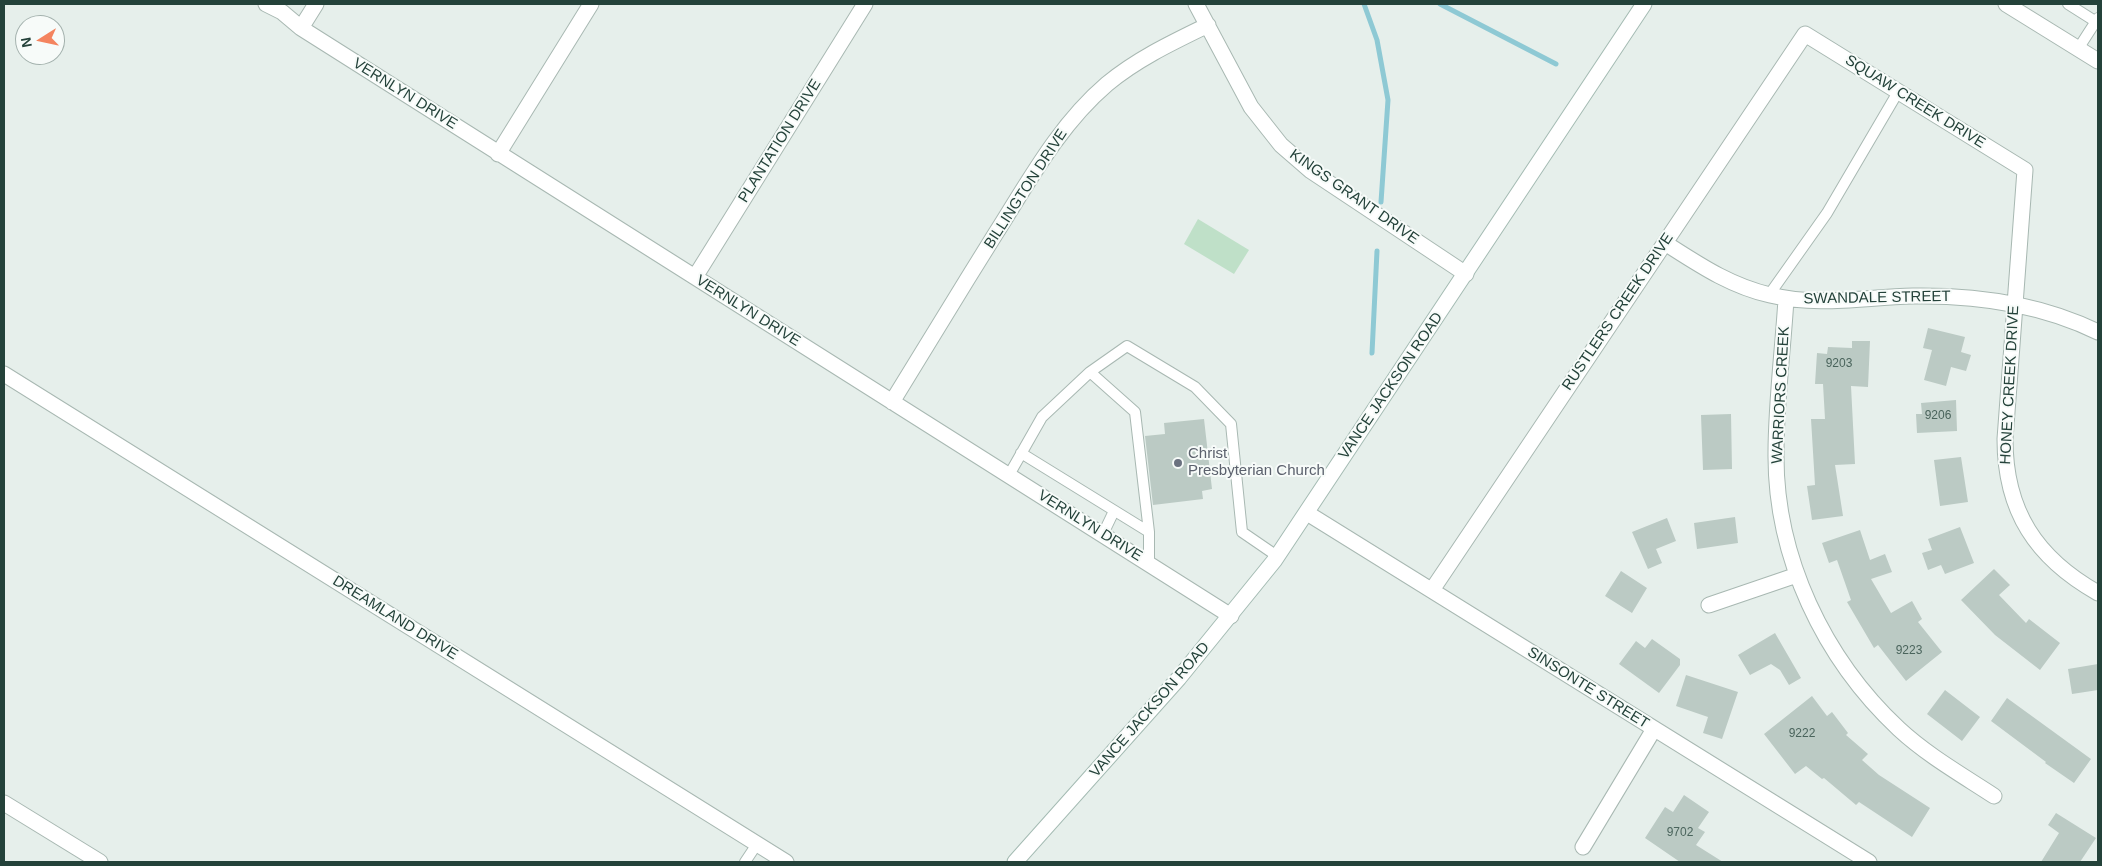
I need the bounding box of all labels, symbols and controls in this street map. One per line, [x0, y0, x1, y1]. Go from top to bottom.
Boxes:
north arrow [15, 15, 65, 65]
text: N [17, 36, 35, 49]
street label: SQUAW CREEK DRIVE [1842, 51, 1988, 153]
street label: VERNLYN DRIVE [349, 55, 461, 133]
street label: PLANTATION DRIVE [735, 76, 825, 206]
street label: BILLINGTON DRIVE [981, 126, 1071, 252]
street label: KINGS GRANT DRIVE [1286, 146, 1422, 248]
street label: RUSTLERS CREEK DRIVE [1559, 230, 1677, 394]
street label: VERNLYN DRIVE [692, 272, 804, 350]
street label: SWANDALE STREET [1803, 288, 1951, 308]
street label: HONEY CREEK DRIVE [1997, 305, 2023, 465]
street label: VANCE JACKSON ROAD [1335, 309, 1447, 463]
street label: WARRIORS CREEK [1768, 326, 1794, 464]
house number: 9203 [1826, 357, 1852, 371]
house number: 9206 [1925, 409, 1951, 423]
place label: Christ Presbyterian Church [1188, 445, 1325, 480]
marker: Christ Presbyterian Church [1172, 457, 1184, 469]
street label: VERNLYN DRIVE [1034, 487, 1146, 565]
street label: DREAMLAND DRIVE [329, 572, 461, 664]
street label: VANCE JACKSON ROAD [1086, 639, 1214, 781]
street label: SINSONTE STREET [1524, 643, 1652, 733]
house number: 9223 [1896, 644, 1922, 658]
house number: 9222 [1789, 727, 1815, 741]
house number: 9702 [1667, 826, 1693, 840]

